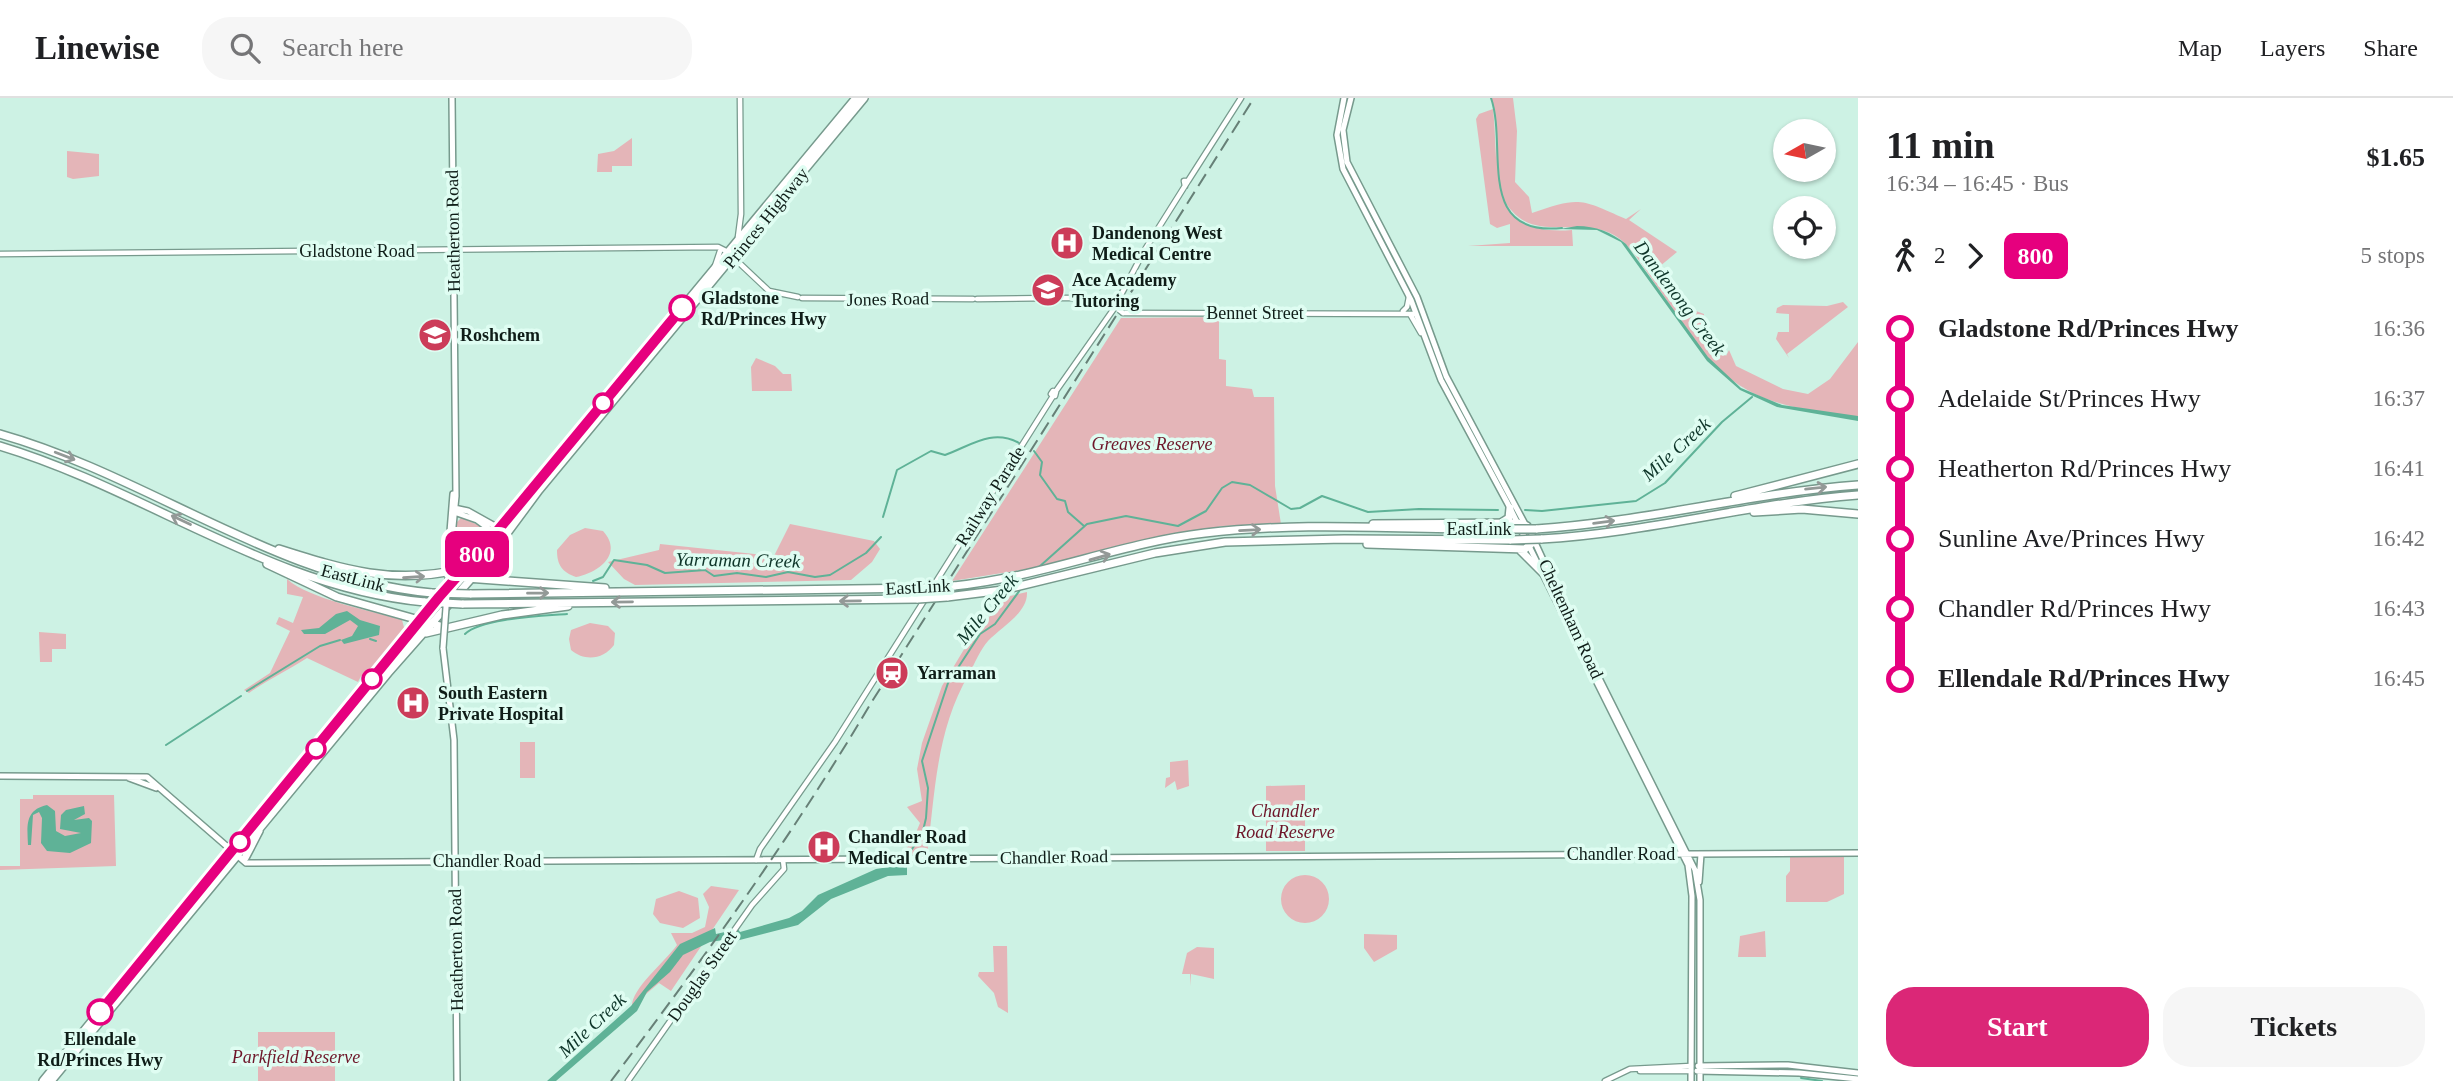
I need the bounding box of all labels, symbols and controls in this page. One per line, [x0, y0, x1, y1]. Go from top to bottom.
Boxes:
search box [202, 17, 692, 80]
icon: search [226, 29, 264, 67]
text: Linewise [35, 30, 160, 66]
text: Search here [282, 33, 404, 62]
text: Map [2178, 35, 2222, 61]
text: Layers [2260, 35, 2325, 61]
text: Share [2363, 35, 2418, 61]
north arrow [1773, 119, 1836, 182]
map controls [1773, 119, 1836, 259]
text: 11 min [1886, 124, 1995, 166]
text: $1.65 [2367, 143, 2425, 172]
street label: Princes Highway [719, 164, 813, 272]
street label: Heatherton Road [442, 170, 464, 292]
text: 16:34 – 16:45 · Bus [1886, 171, 2069, 196]
button: locate [1773, 196, 1836, 259]
place label: Dandenong West Medical Centre [1092, 223, 1222, 264]
hospital icon: Dandenong West Medical Centre [1048, 224, 1086, 262]
water label: Dandenong Creek [1629, 236, 1730, 360]
icon: walk [1886, 237, 1924, 275]
icon: forward [1956, 237, 1994, 275]
street label: Gladstone Road [299, 241, 415, 261]
text: 2 [1934, 243, 1946, 268]
text: 800 [2018, 243, 2054, 269]
text: 5 stops [2360, 243, 2425, 268]
place label: Ace Academy Tutoring [1072, 270, 1176, 311]
school or university icon: Ace Academy Tutoring [1029, 271, 1067, 309]
place label: Gladstone Rd/Princes Hwy [701, 288, 827, 329]
street label: Jones Road [847, 288, 929, 310]
marker: Gladstone Rd/Princes Hwy [669, 295, 695, 321]
street label: Bennet Street [1206, 303, 1304, 323]
text: Gladstone Rd/Princes Hwy [1938, 314, 2238, 343]
school or university icon: Roshchem [416, 316, 454, 354]
text: 16:36 [2373, 316, 2425, 341]
place label: Roshchem [460, 325, 540, 345]
text: Adelaide St/Princes Hwy [1938, 384, 2201, 413]
text: 16:37 [2373, 386, 2425, 411]
unlabelled marker [593, 393, 613, 413]
water label: Mile Creek [1637, 413, 1715, 486]
park label: Greaves Reserve [1092, 434, 1212, 454]
street label: Railway Parade [951, 443, 1029, 549]
one-way arrow [53, 450, 75, 463]
text: Heatherton Rd/Princes Hwy [1938, 454, 2231, 483]
text: 16:41 [2373, 456, 2425, 481]
one-way arrow [1804, 482, 1827, 495]
one-way arrow [171, 513, 192, 526]
one-way arrow [1592, 516, 1615, 529]
street label: EastLink [1447, 519, 1512, 539]
one-way arrow [1238, 523, 1261, 536]
text: Sunline Ave/Princes Hwy [1938, 524, 2205, 553]
text: 16:42 [2373, 526, 2425, 551]
line badge: 800 [437, 531, 517, 577]
text: 800 [459, 541, 495, 567]
water label: Yarraman Creek [675, 548, 801, 572]
one-way arrow [1089, 550, 1111, 563]
street label: Cheltenham Road [1535, 556, 1607, 682]
street label: EastLink [319, 560, 387, 596]
one-way arrow [402, 570, 424, 583]
water label: Mile Creek [951, 570, 1022, 649]
street label: EastLink [885, 575, 951, 599]
one-way arrow [526, 587, 549, 600]
one-way arrow [839, 594, 862, 607]
text: Chandler Rd/Princes Hwy [1938, 594, 2211, 623]
one-way arrow [611, 595, 634, 609]
text: 16:43 [2373, 596, 2425, 621]
station icon: Yarraman [873, 654, 911, 692]
place label: Yarraman [917, 663, 996, 683]
text: Ellendale Rd/Princes Hwy [1938, 664, 2230, 693]
text: 16:45 [2373, 666, 2425, 691]
unlabelled marker [362, 669, 382, 689]
place label: South Eastern Private Hospital [438, 683, 563, 724]
hospital icon: South Eastern Private Hospital [394, 684, 432, 722]
unlabelled marker [306, 739, 326, 759]
park label: Chandler Road Reserve [1234, 801, 1335, 842]
place label: Chandler Road Medical Centre [848, 827, 967, 868]
hospital icon: Chandler Road Medical Centre [805, 828, 843, 866]
unlabelled marker [230, 832, 250, 852]
street label: Chandler Road [1567, 844, 1675, 864]
street label: Chandler Road [1000, 846, 1108, 868]
street label: Chandler Road [433, 851, 541, 871]
street label: Heatherton Road [445, 889, 467, 1011]
street label: Douglas Street [663, 927, 741, 1025]
button: Start [1886, 987, 2149, 1067]
button: Tickets [2163, 987, 2425, 1067]
water label: Mile Creek [553, 988, 630, 1062]
marker: Ellendale Rd/Princes Hwy [87, 999, 113, 1025]
place label: Ellendale Rd/Princes Hwy [37, 1029, 163, 1070]
park label: Parkfield Reserve [231, 1047, 360, 1067]

